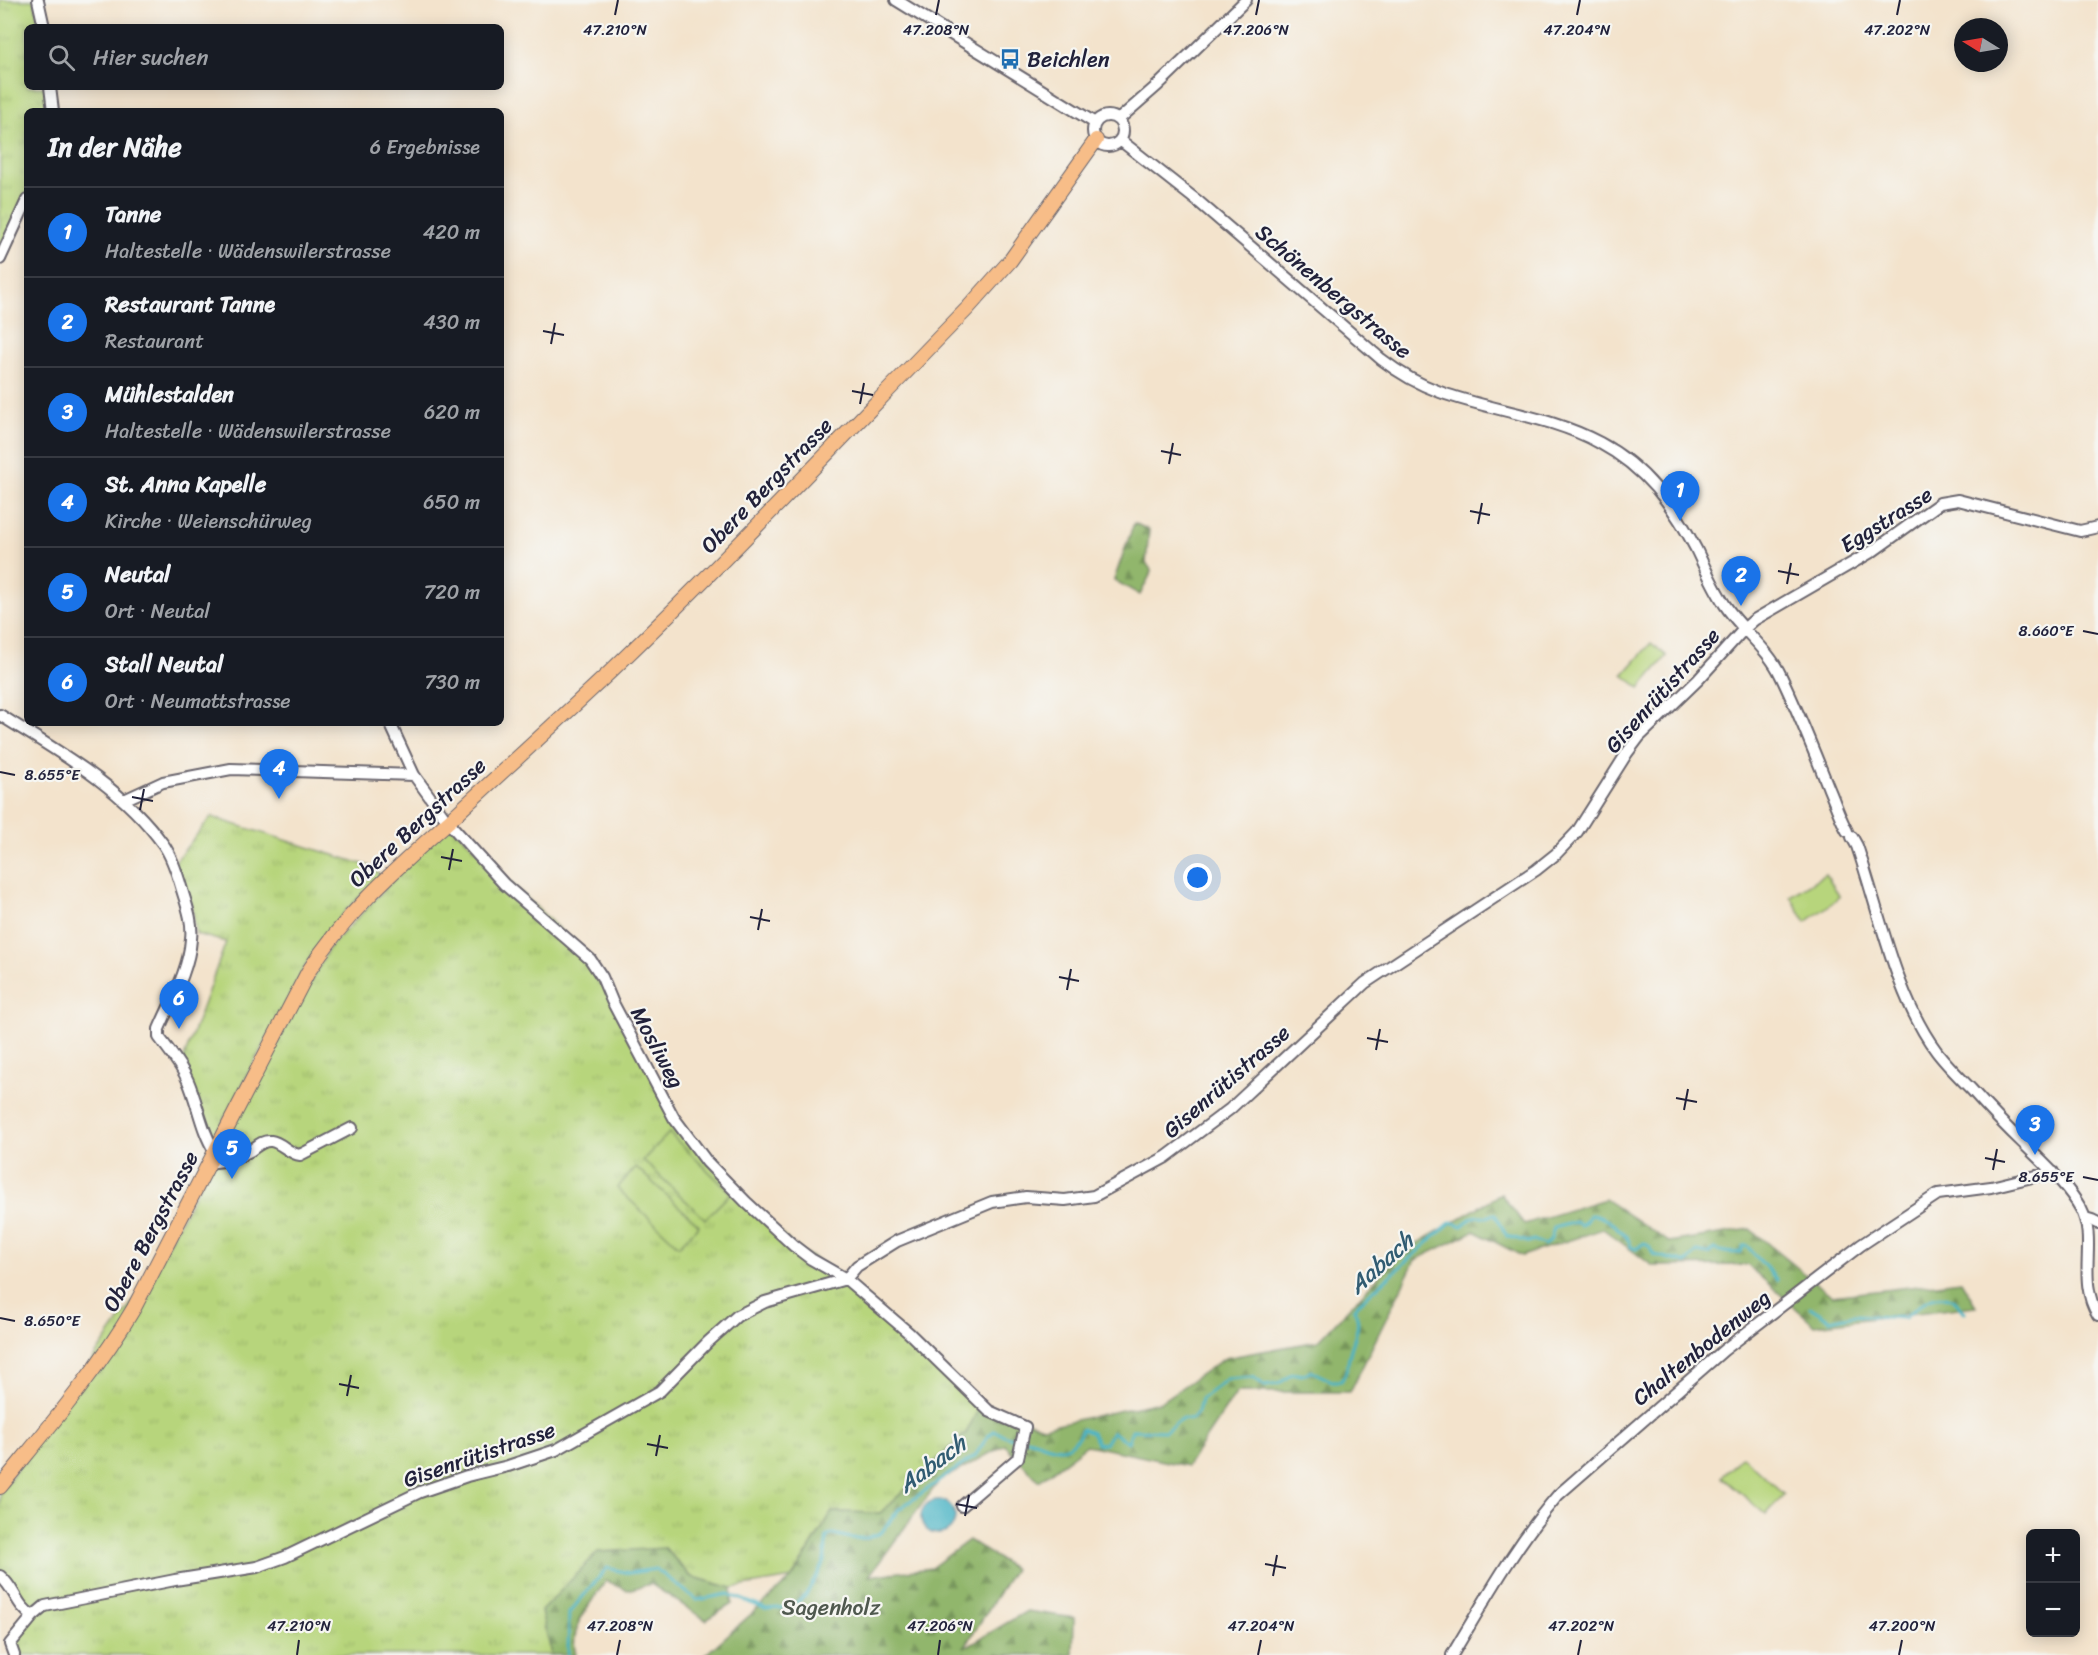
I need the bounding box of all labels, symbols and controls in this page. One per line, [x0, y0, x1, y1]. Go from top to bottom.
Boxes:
text: 47.210°N [583, 17, 648, 43]
text: 47.208°N [903, 17, 970, 43]
text: 47.206°N [1223, 17, 1290, 43]
text: 47.204°N [1544, 17, 1611, 43]
text: 47.202°N [1864, 17, 1931, 43]
north arrow [1954, 18, 2008, 72]
search box [24, 24, 504, 90]
text: Hier suchen [93, 38, 208, 77]
place label: Beichlen [1027, 40, 1110, 79]
icon: search [45, 41, 78, 74]
bus stop icon: Beichlen [998, 47, 1022, 71]
text: In der Nähe [48, 124, 182, 170]
text: 6 Ergebnisse [370, 130, 480, 165]
text: Tanne [105, 195, 161, 234]
street label: Schönenbergstrasse [1246, 214, 1421, 369]
text: 1 [63, 215, 72, 250]
text: 420 m [423, 215, 480, 250]
text: Haltestelle · Wädenswilerstrasse [105, 234, 391, 269]
text: Restaurant Tanne [105, 285, 275, 324]
text: 2 [62, 305, 73, 340]
text: 430 m [423, 305, 480, 340]
text: Restaurant [105, 324, 204, 359]
text: Mühlestalden [105, 375, 234, 414]
text: 3 [62, 395, 73, 430]
text: 620 m [424, 395, 480, 430]
street label: Obere Bergstrasse [691, 408, 842, 563]
text: Haltestelle · Wädenswilerstrasse [105, 414, 391, 449]
text: St. Anna Kapelle [105, 465, 266, 504]
pin: 1 [1660, 472, 1700, 521]
street label: Eggstrasse [1832, 475, 1941, 563]
text: 4 [61, 485, 74, 520]
text: 650 m [423, 485, 480, 520]
text: Kirche · Weienschürweg [105, 504, 312, 539]
text: Neutal [105, 555, 170, 594]
pin: 2 [1722, 556, 1760, 606]
text: 5 [61, 575, 74, 610]
text: 720 m [424, 575, 480, 610]
text: Ort · Neutal [105, 594, 210, 629]
street label: Gisenrütistrasse [1595, 618, 1730, 762]
text: 8.660°E [2019, 618, 2075, 644]
text: Stall Neutal [105, 645, 223, 684]
text: 6 [62, 665, 73, 700]
text: 730 m [424, 665, 480, 700]
text: Ort · Neumattstrasse [105, 684, 291, 719]
street label: Obere Bergstrasse [339, 747, 496, 897]
pin: 4 [260, 750, 298, 799]
text: 8.655°E [24, 762, 81, 788]
your location [1183, 863, 1212, 892]
pin: 6 [160, 980, 198, 1029]
street label: Mosliweg [620, 999, 696, 1095]
street label: Gisenrütistrasse [1154, 1014, 1299, 1148]
pin: 3 [2016, 1106, 2054, 1155]
pin: 5 [212, 1130, 252, 1179]
street label: Obere Bergstrasse [91, 1144, 209, 1319]
text: 8.655°E [2018, 1164, 2075, 1190]
water label: Aabach [1337, 1220, 1426, 1305]
street label: Chaltenbodenweg [1623, 1279, 1779, 1416]
text: 8.650°E [24, 1308, 81, 1334]
street label: Gisenrütistrasse [398, 1410, 561, 1499]
water label: Aabach [888, 1422, 978, 1505]
map controls [2026, 1529, 2080, 1637]
button: + [2026, 1529, 2080, 1583]
button: − [2026, 1583, 2080, 1637]
park label: Sagenholz [782, 1588, 881, 1627]
text: 47.210°N [267, 1613, 332, 1639]
text: 47.208°N [587, 1613, 654, 1639]
text: 47.206°N [907, 1613, 974, 1639]
text: 47.204°N [1228, 1613, 1295, 1639]
text: 47.202°N [1548, 1613, 1615, 1639]
text: 47.200°N [1869, 1613, 1936, 1639]

